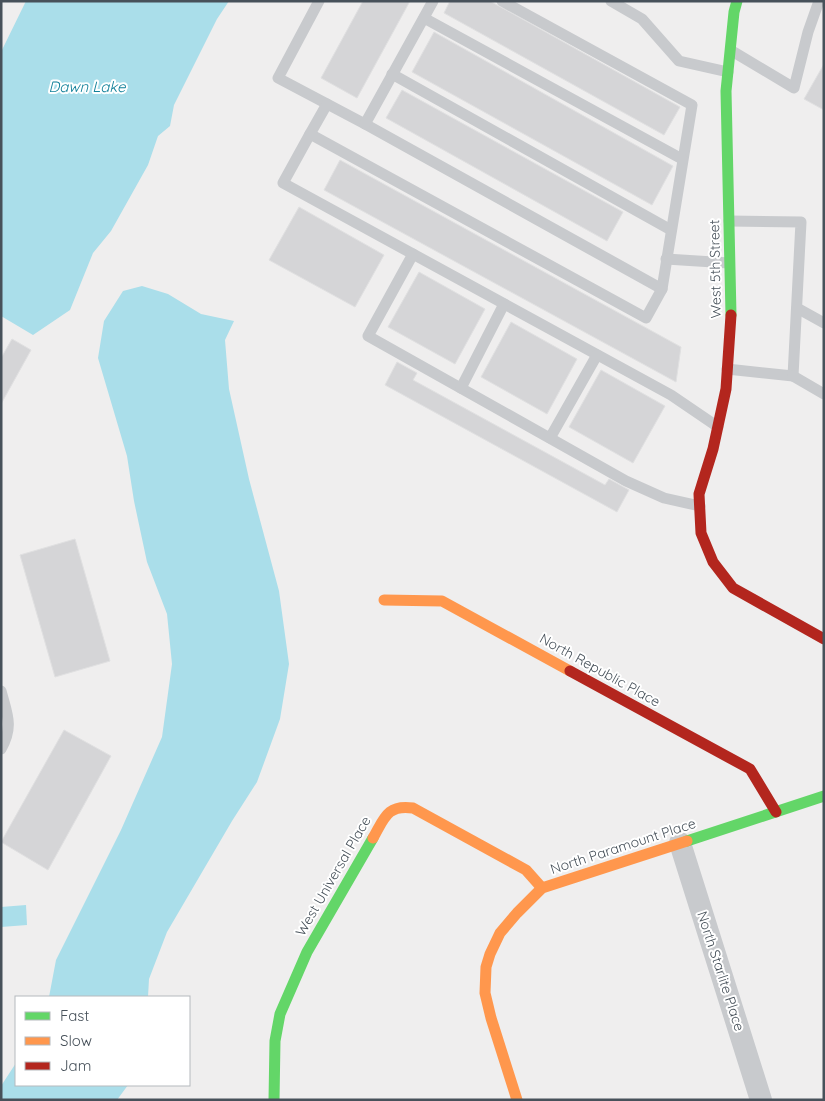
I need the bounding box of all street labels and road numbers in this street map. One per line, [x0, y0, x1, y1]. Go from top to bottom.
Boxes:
street label: West 5th Street [705, 219, 725, 319]
street label: North Republic Place [537, 629, 664, 711]
street label: West Universal Place [291, 813, 375, 939]
street label: North Paramount Place [548, 814, 698, 878]
street label: North Starlite Place [693, 909, 749, 1033]

